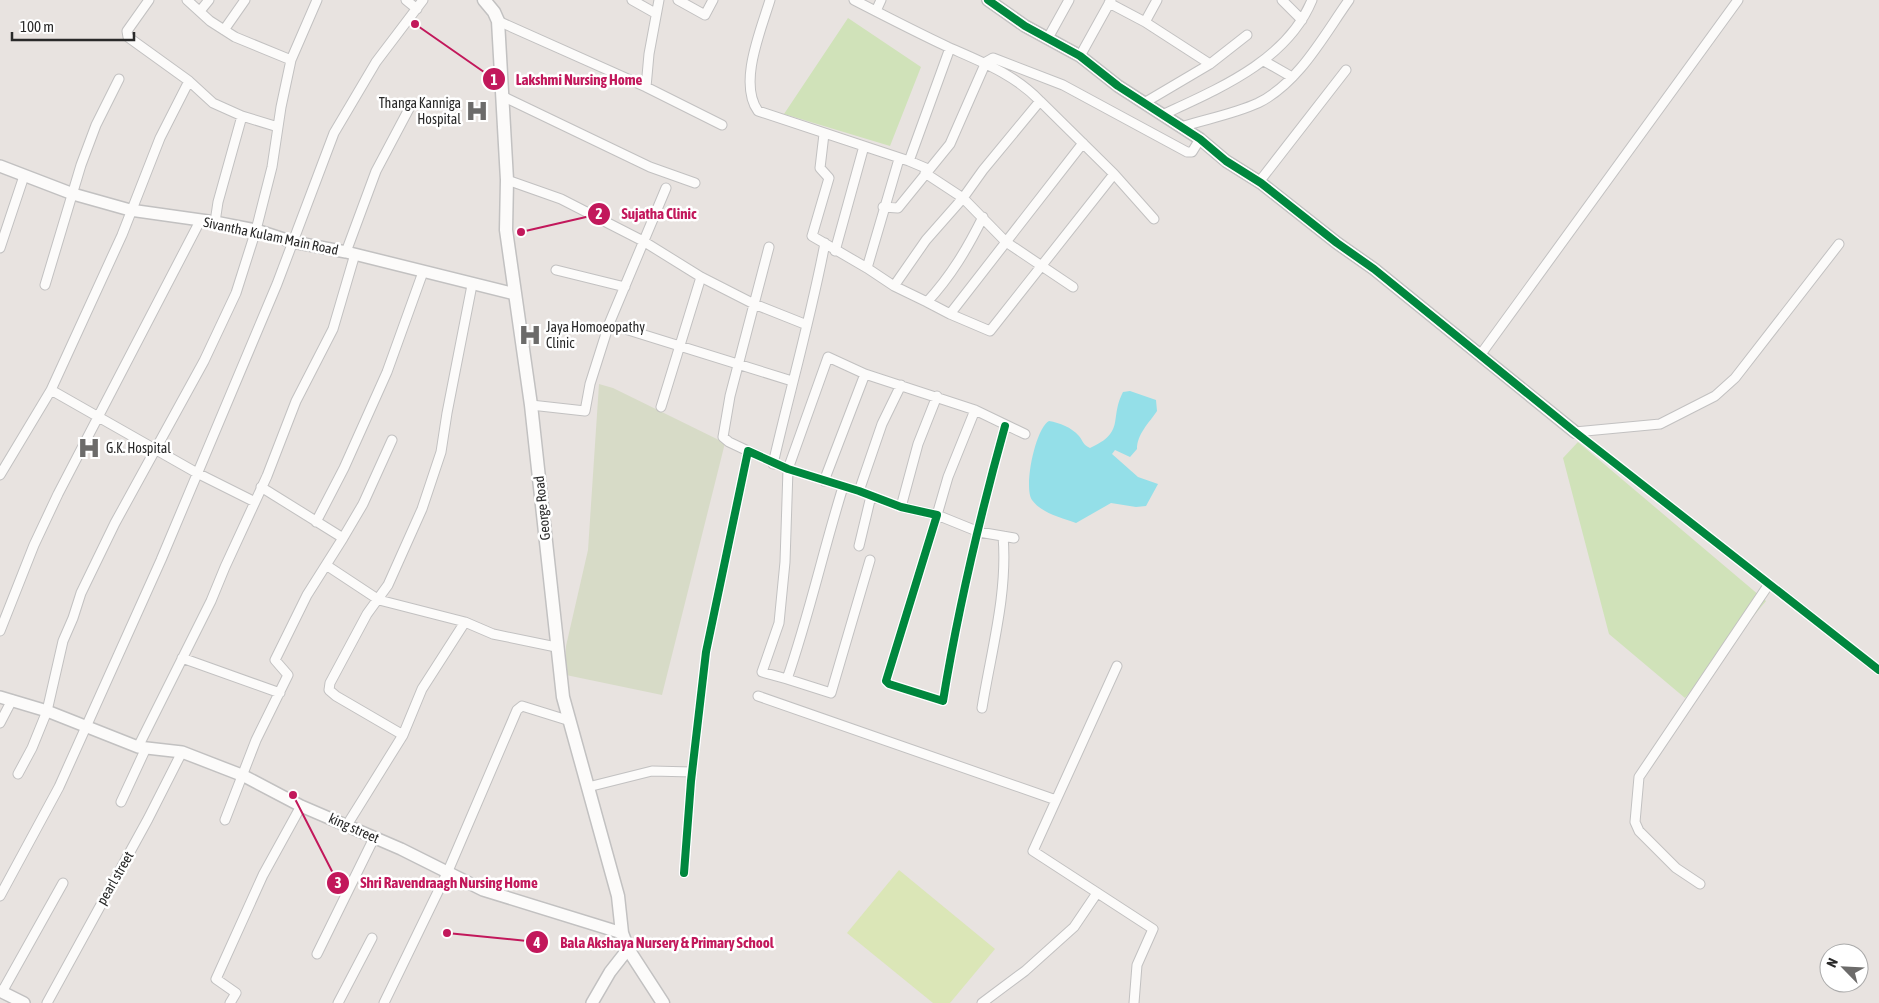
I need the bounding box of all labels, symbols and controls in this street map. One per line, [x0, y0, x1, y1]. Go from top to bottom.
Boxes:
scale bar [12, 10, 135, 42]
text: 100 m [20, 18, 54, 35]
callout: Lakshmi Nursing Home [481, 64, 653, 94]
text: 1 [490, 71, 498, 88]
text: Lakshmi Nursing Home [516, 71, 643, 88]
place label: Thanga Kanniga Hospital [379, 95, 461, 127]
hospital icon: Thanga Kanniga Hospital [464, 98, 490, 124]
callout: Sujatha Clinic [587, 199, 707, 229]
text: 2 [595, 205, 603, 222]
text: Sujatha Clinic [621, 205, 697, 222]
street label: Sivantha Kulam Main Road [202, 214, 340, 258]
place label: Jaya Homoeopathy Clinic [546, 319, 645, 351]
hospital icon: Jaya Homoeopathy Clinic [517, 322, 543, 348]
hospital icon: G.K. Hospital [76, 435, 102, 461]
place label: G.K. Hospital [106, 440, 171, 456]
street label: George Road [531, 475, 553, 541]
street label: king street [326, 810, 382, 846]
street label: pearl street [93, 848, 137, 908]
callout: Shri Ravendraagh Nursing Home [326, 868, 548, 898]
text: 3 [334, 874, 342, 891]
text: Shri Ravendraagh Nursing Home [360, 874, 538, 891]
callout: Bala Akshaya Nursery & Primary School [525, 927, 783, 957]
text: 4 [532, 934, 541, 951]
text: Bala Akshaya Nursery & Primary School [560, 934, 775, 951]
north arrow [1819, 943, 1869, 993]
text: N [1823, 956, 1841, 970]

